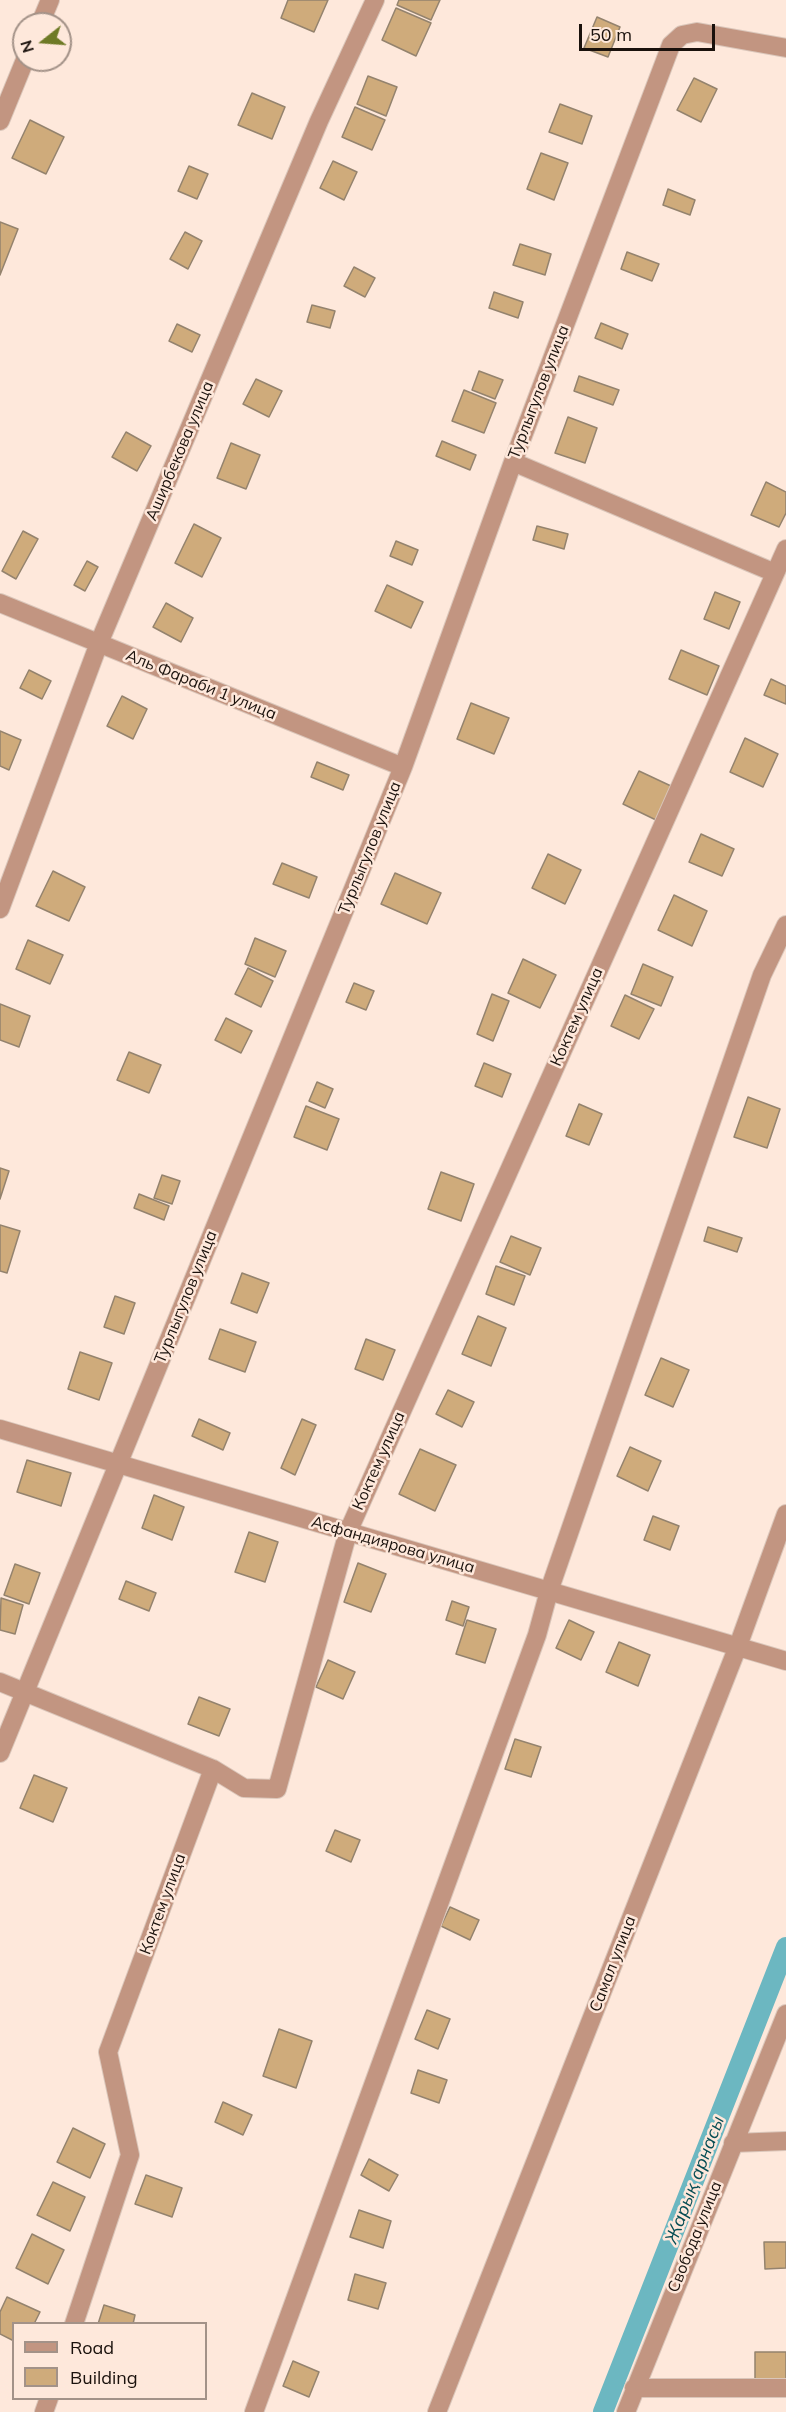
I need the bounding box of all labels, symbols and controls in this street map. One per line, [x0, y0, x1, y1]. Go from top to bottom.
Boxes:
north arrow [12, 12, 72, 72]
scale bar [582, 12, 718, 50]
text: 50 m [590, 23, 632, 46]
text: N [15, 38, 38, 55]
street label: Турлыгулов улица [505, 322, 573, 462]
street label: Аширбекова улица [142, 378, 218, 524]
street label: Аль Фараби 1 улица [123, 646, 279, 724]
street label: Турлыгулов улица [335, 779, 405, 917]
street label: Коктем улица [547, 965, 607, 1069]
street label: Турлыгулов улица [151, 1228, 221, 1366]
street label: Коктем улица [349, 1409, 409, 1513]
street label: Асфандиярова улица [309, 1513, 477, 1577]
street label: Коктем улица [136, 1851, 190, 1957]
street label: Самал улица [586, 1913, 640, 2015]
water label: Жарық арнасы [661, 2113, 729, 2247]
street label: Свобода улица [664, 2179, 726, 2295]
legend [12, 2322, 207, 2400]
text: Road [70, 2336, 114, 2359]
text: Building [70, 2366, 138, 2389]

